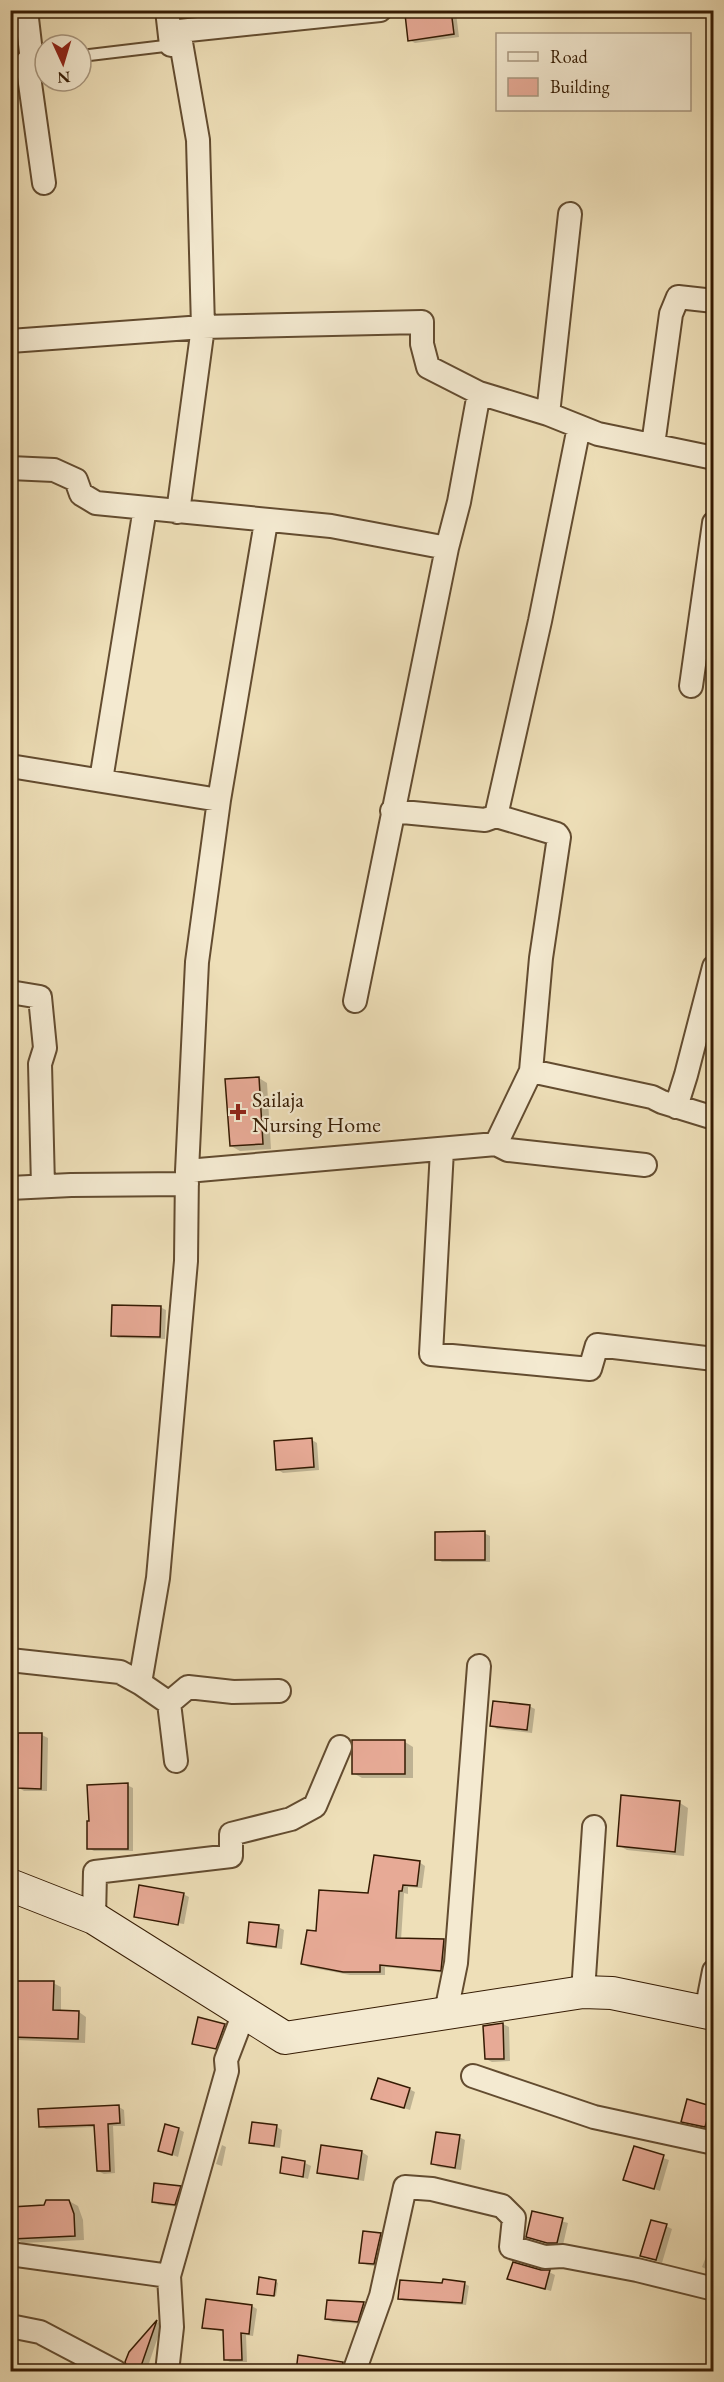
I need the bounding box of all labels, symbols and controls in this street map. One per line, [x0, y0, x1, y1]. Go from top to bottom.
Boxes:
north arrow [33, 33, 93, 93]
legend [496, 33, 691, 111]
text: Road [550, 45, 589, 68]
text: N [57, 67, 71, 88]
text: Building [550, 75, 610, 98]
place label: Sailaja Nursing Home [252, 1085, 381, 1139]
marker: Sailaja Nursing Home [229, 1103, 247, 1121]

